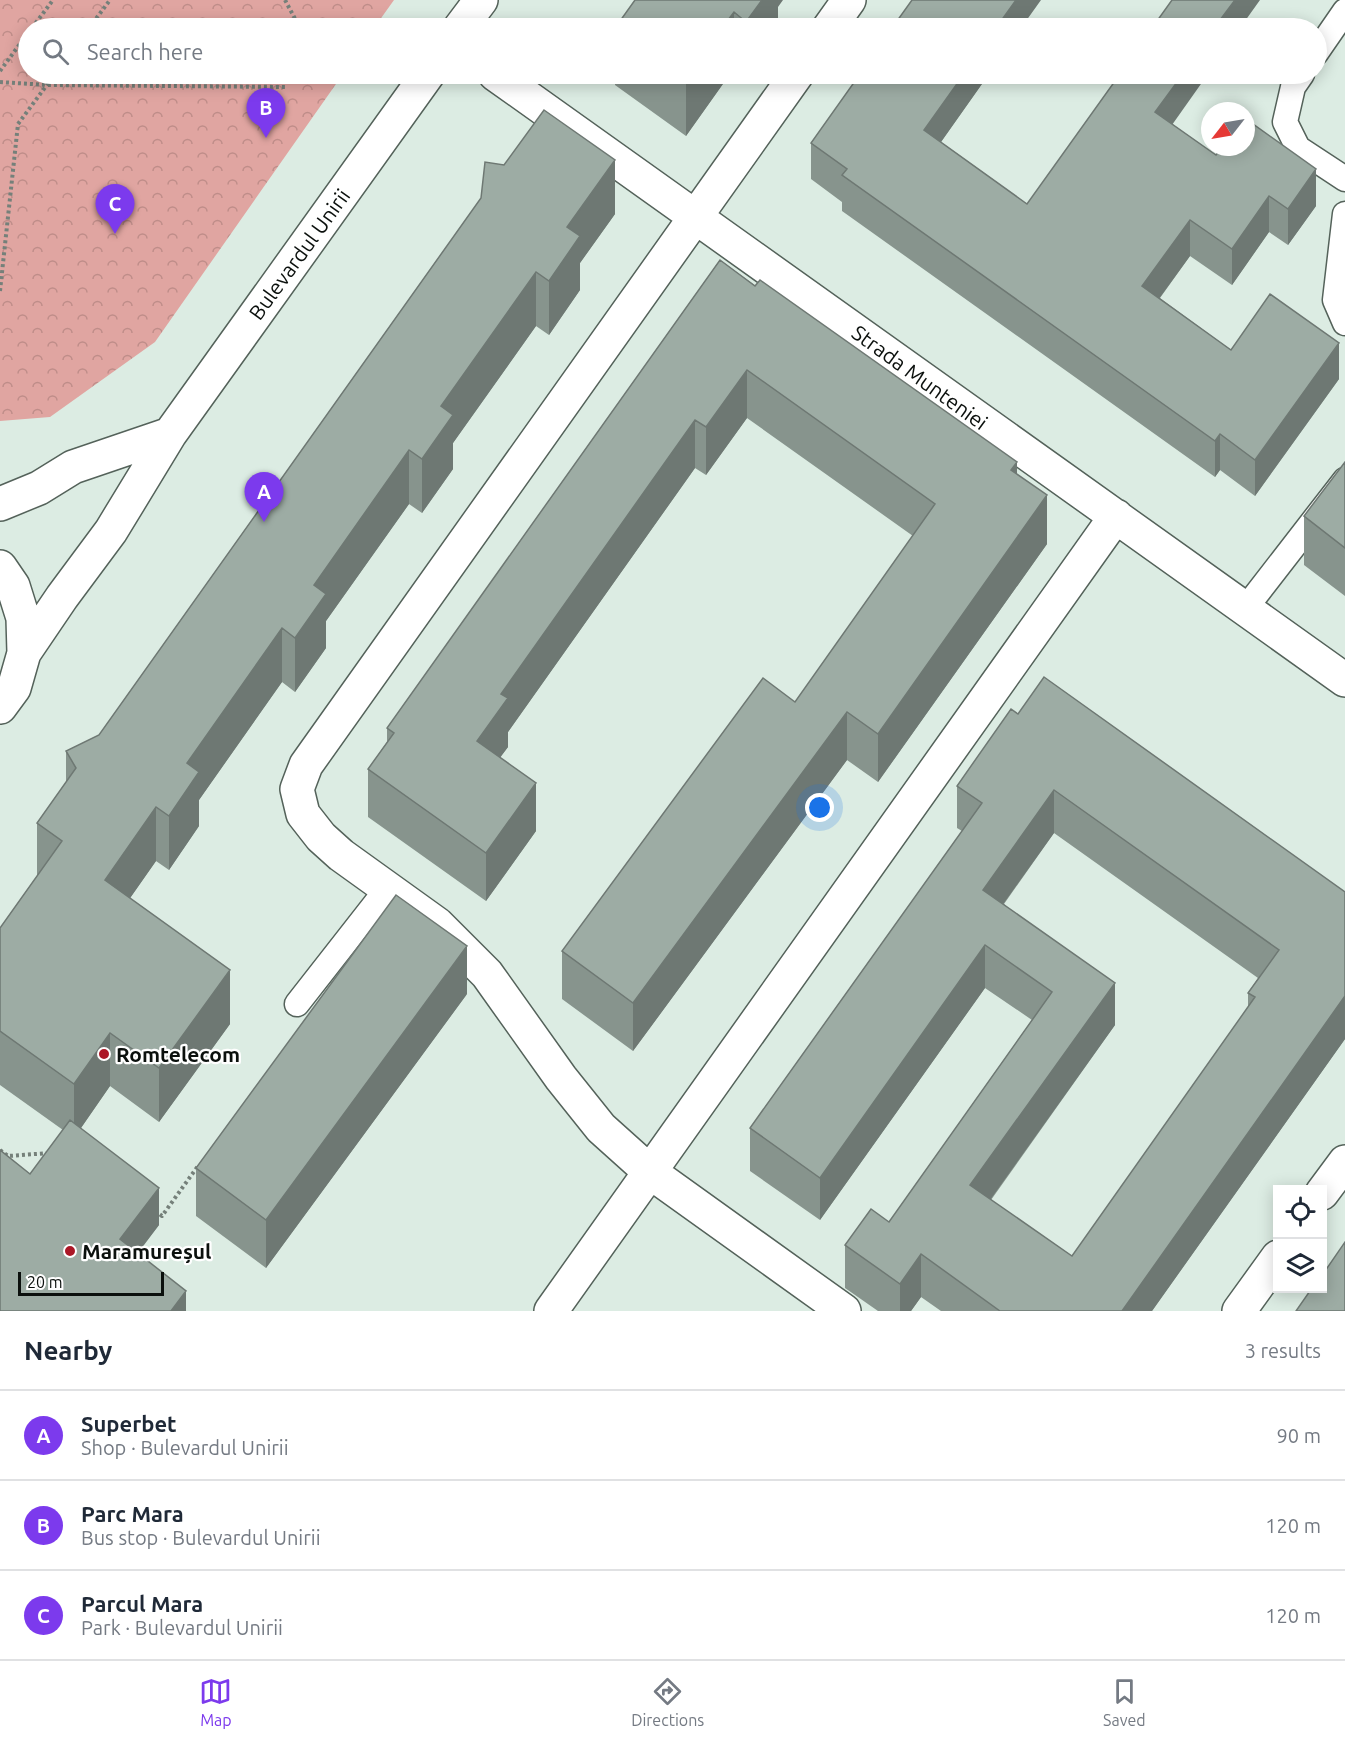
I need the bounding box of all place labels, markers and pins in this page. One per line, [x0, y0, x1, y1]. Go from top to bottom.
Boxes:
pin: B [246, 88, 286, 138]
pin: C [96, 184, 134, 234]
pin: A [244, 472, 284, 522]
place label: Romtelecom [116, 1042, 240, 1066]
marker: Romtelecom [97, 1047, 111, 1061]
place label: Maramureșul [82, 1239, 211, 1263]
marker: Maramureșul [63, 1244, 77, 1258]

